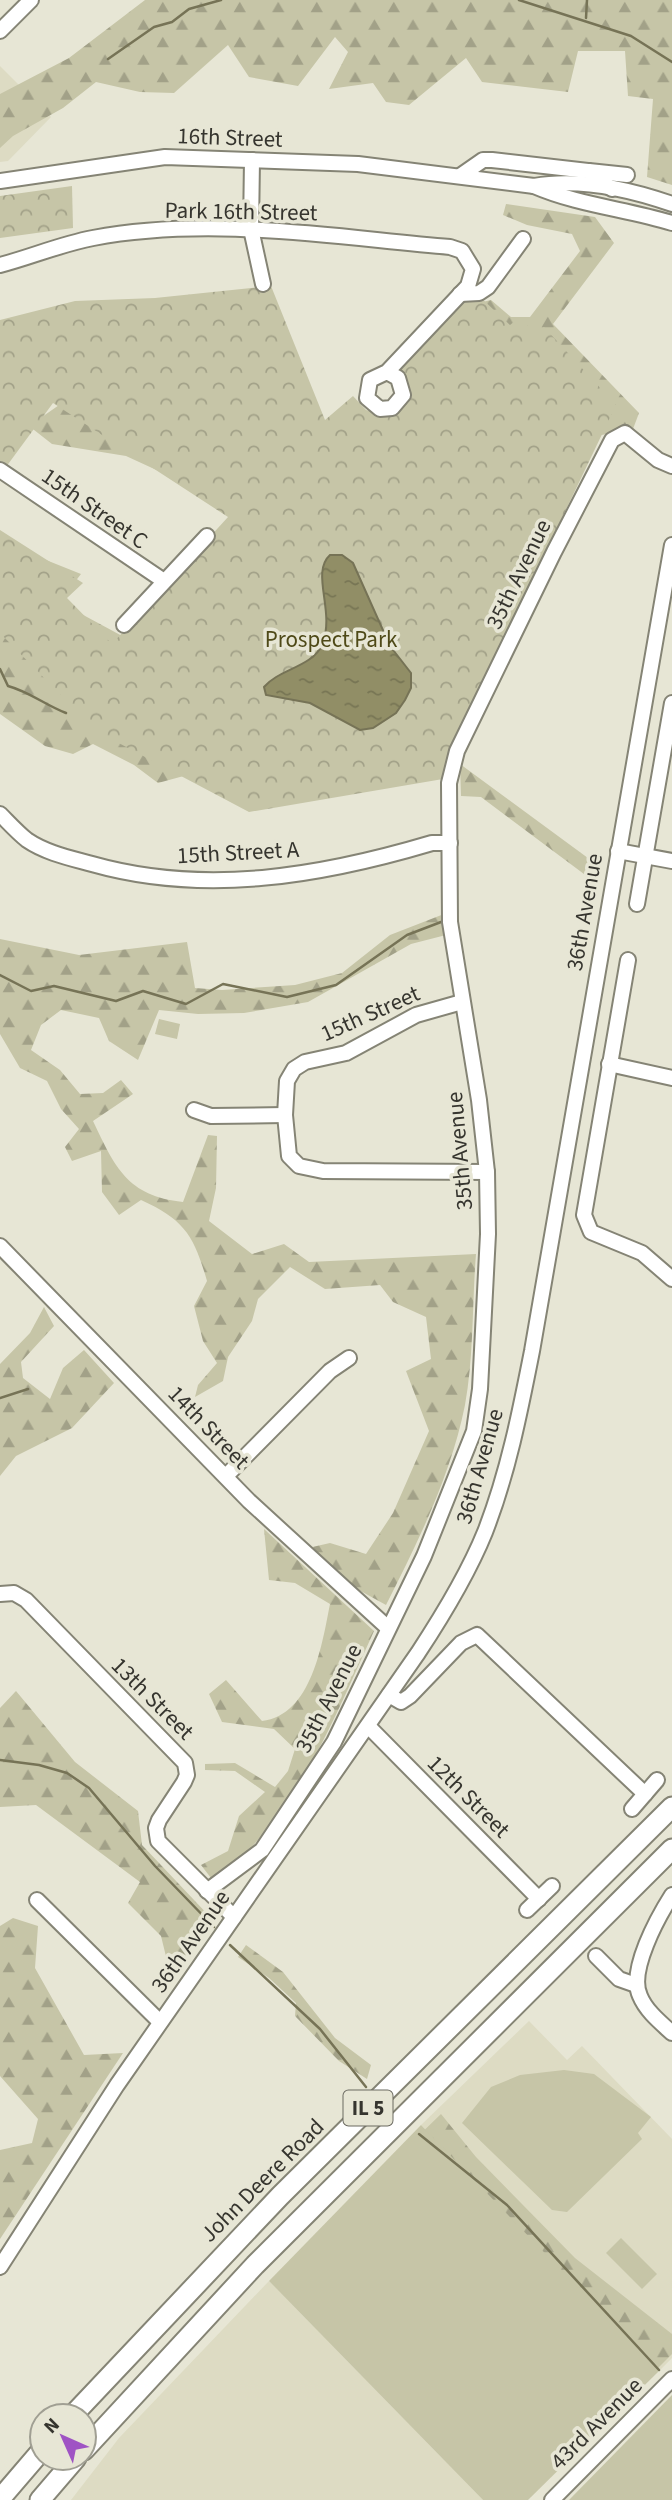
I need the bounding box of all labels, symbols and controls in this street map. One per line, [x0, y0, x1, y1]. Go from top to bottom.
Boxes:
street label: 16th Street [177, 119, 283, 156]
street label: Park 16th Street [164, 194, 318, 229]
street label: 15th Street C [35, 460, 155, 557]
street label: 35th Avenue [478, 514, 559, 635]
park label: Prospect Park [265, 623, 398, 656]
street label: 15th Street A [176, 833, 301, 872]
street label: 36th Avenue [558, 851, 611, 973]
street label: 15th Street [315, 977, 425, 1050]
street label: 35th Avenue [438, 1090, 481, 1211]
street label: 14th Street [160, 1378, 257, 1477]
street label: 36th Avenue [447, 1405, 512, 1528]
street label: 35th Avenue [287, 1638, 370, 1759]
street label: 13th Street [104, 1649, 202, 1747]
street label: 12th Street [420, 1747, 518, 1845]
street label: 36th Avenue [143, 1883, 238, 1999]
road number: IL 5 [344, 2090, 392, 2126]
street label: John Deere Road [193, 2111, 332, 2250]
street label: 43rd Avenue [543, 2370, 650, 2477]
north arrow [28, 2402, 98, 2472]
text: N [38, 2412, 66, 2440]

